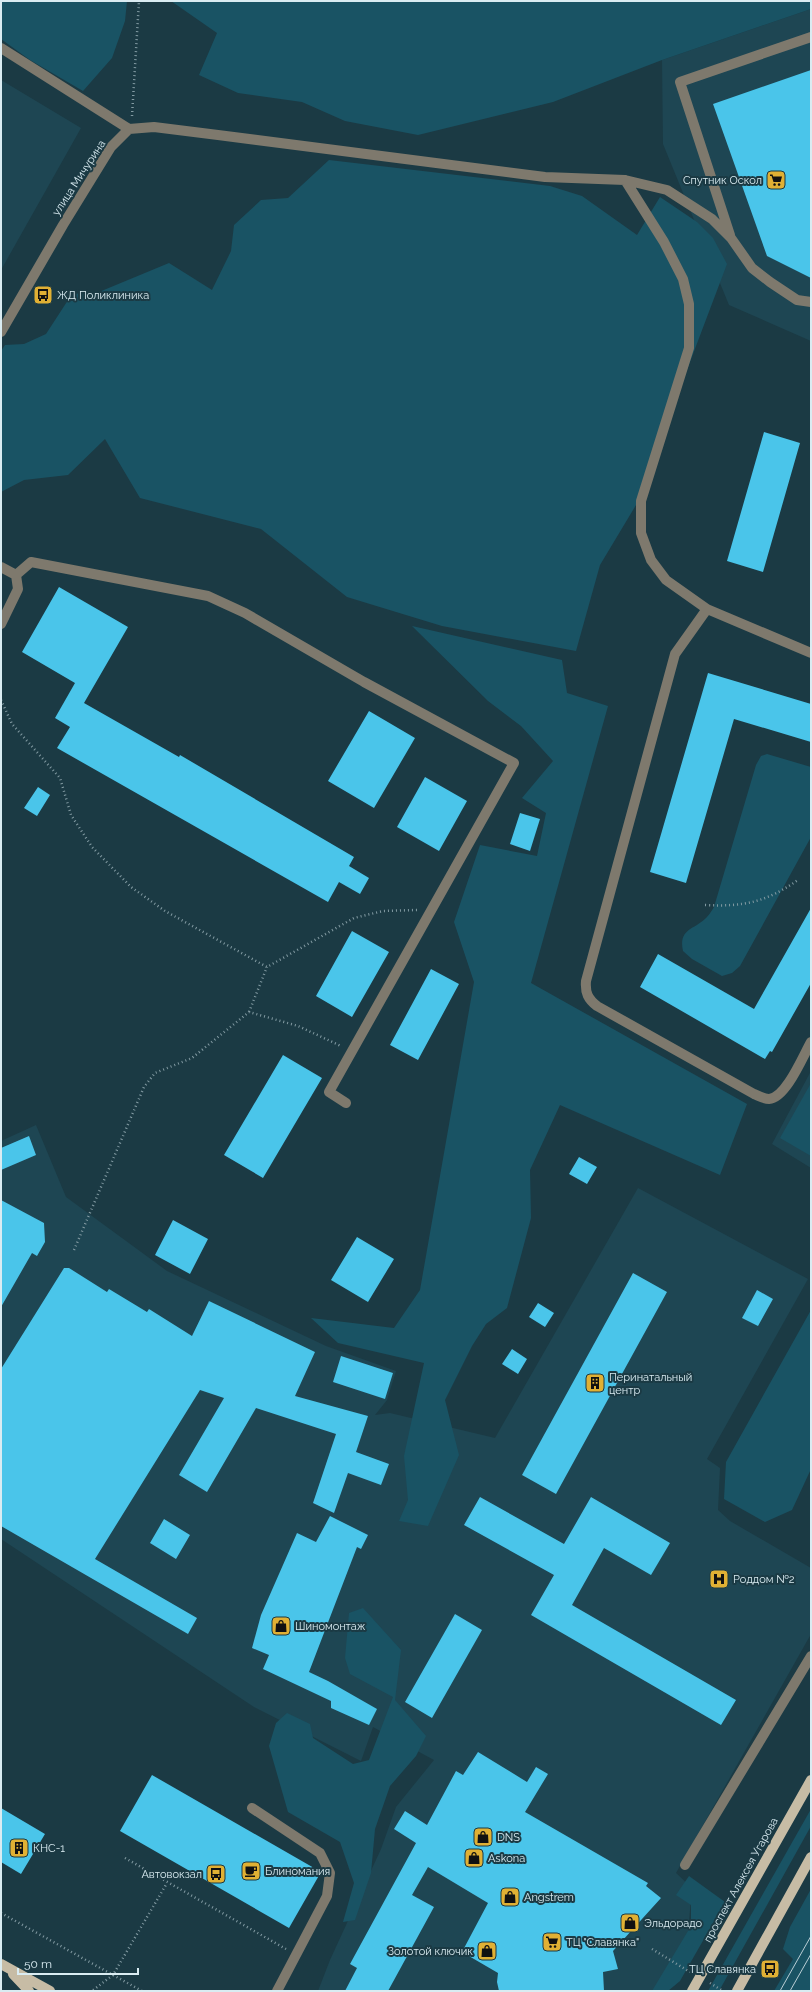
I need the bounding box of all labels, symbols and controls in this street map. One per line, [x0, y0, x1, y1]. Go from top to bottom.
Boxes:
street label: улица Мичурина [50, 138, 108, 218]
supermarket icon: Спутник Оскол [765, 169, 787, 191]
place label: Спутник Оскол [683, 174, 762, 187]
bus stop icon: ЖД Поликлиника [32, 284, 54, 306]
place label: ЖД Поликлиника [57, 289, 149, 302]
place label: Перинатальный центр [609, 1371, 692, 1397]
building icon: Перинатальный центр [584, 1372, 606, 1394]
hospital icon: Роддом №2 [708, 1568, 730, 1590]
place label: Роддом №2 [733, 1573, 795, 1586]
shop icon: Шиномонтаж [270, 1615, 292, 1637]
place label: Шиномонтаж [295, 1620, 366, 1633]
street label: проспект Алексея Угарова [701, 1815, 781, 1945]
shop icon: DNS [472, 1826, 494, 1848]
place label: DNS [497, 1831, 520, 1844]
building icon: КНС-1 [8, 1837, 30, 1859]
place label: КНС-1 [33, 1842, 65, 1855]
shop icon: Askona [463, 1847, 485, 1869]
place label: Askona [488, 1852, 525, 1865]
cafe icon: Блиномания [240, 1860, 262, 1882]
bus stop icon: Автовокзал [205, 1863, 227, 1885]
place label: Блиномания [265, 1865, 330, 1878]
place label: Автовокзал [141, 1868, 202, 1881]
shop icon: Angstrem [499, 1886, 521, 1908]
place label: Angstrem [524, 1891, 574, 1904]
shop icon: Эльдорадо [619, 1912, 641, 1934]
place label: Эльдорадо [644, 1917, 703, 1930]
supermarket icon: ТЦ "Славянка" [541, 1931, 563, 1953]
place label: ТЦ "Славянка" [566, 1936, 639, 1949]
shop icon: Золотой ключик [476, 1940, 498, 1962]
place label: Золотой ключик [388, 1945, 473, 1958]
scale bar [18, 1950, 138, 1976]
text: 50 m [24, 1957, 52, 1971]
bus stop icon: ТЦ Славянка [759, 1958, 781, 1980]
place label: ТЦ Славянка [689, 1963, 756, 1976]

